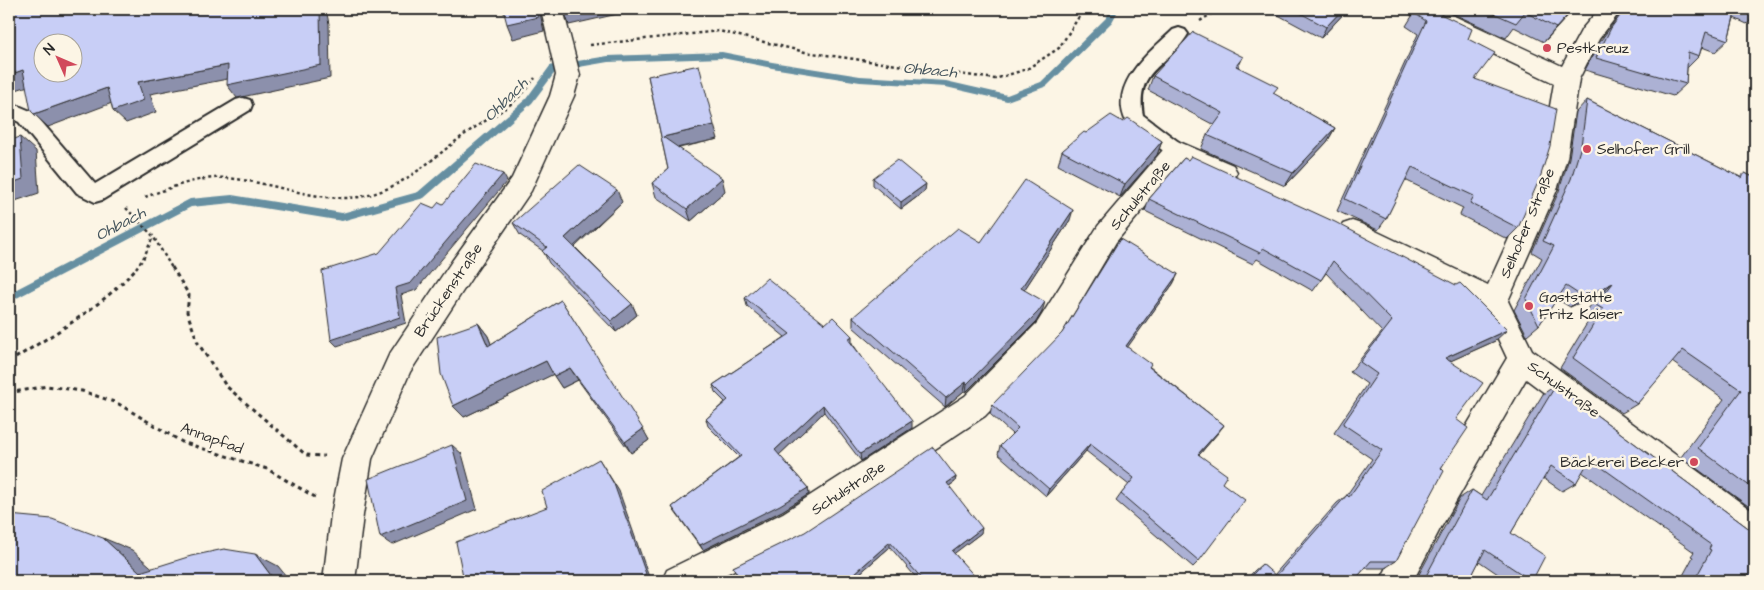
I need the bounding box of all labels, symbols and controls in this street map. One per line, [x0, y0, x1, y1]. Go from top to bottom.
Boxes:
north arrow [32, 32, 82, 82]
place label: Pestkreuz [1557, 38, 1629, 59]
text: N [39, 39, 60, 60]
marker: Pestkreuz [1541, 42, 1553, 54]
water label: Ohbach [902, 57, 959, 83]
water label: Ohbach [479, 72, 533, 127]
place label: Selhofer Grill [1597, 139, 1690, 160]
marker: Selhofer Grill [1581, 143, 1593, 155]
street label: Schulstraße [1105, 156, 1176, 235]
street label: Selhofer Straße [1495, 165, 1560, 281]
water label: Ohbach [92, 201, 150, 246]
street label: Brückenstraße [409, 239, 488, 341]
place label: Gaststätte Fritz Kaiser [1539, 287, 1622, 325]
marker: Gaststätte Fritz Kaiser [1523, 300, 1535, 312]
street label: Schulstraße [1523, 356, 1604, 423]
street label: Annapfad [178, 418, 246, 460]
place label: Bäckerei Becker [1560, 452, 1684, 473]
marker: Bäckerei Becker [1688, 456, 1700, 468]
street label: Schulstraße [807, 457, 890, 520]

